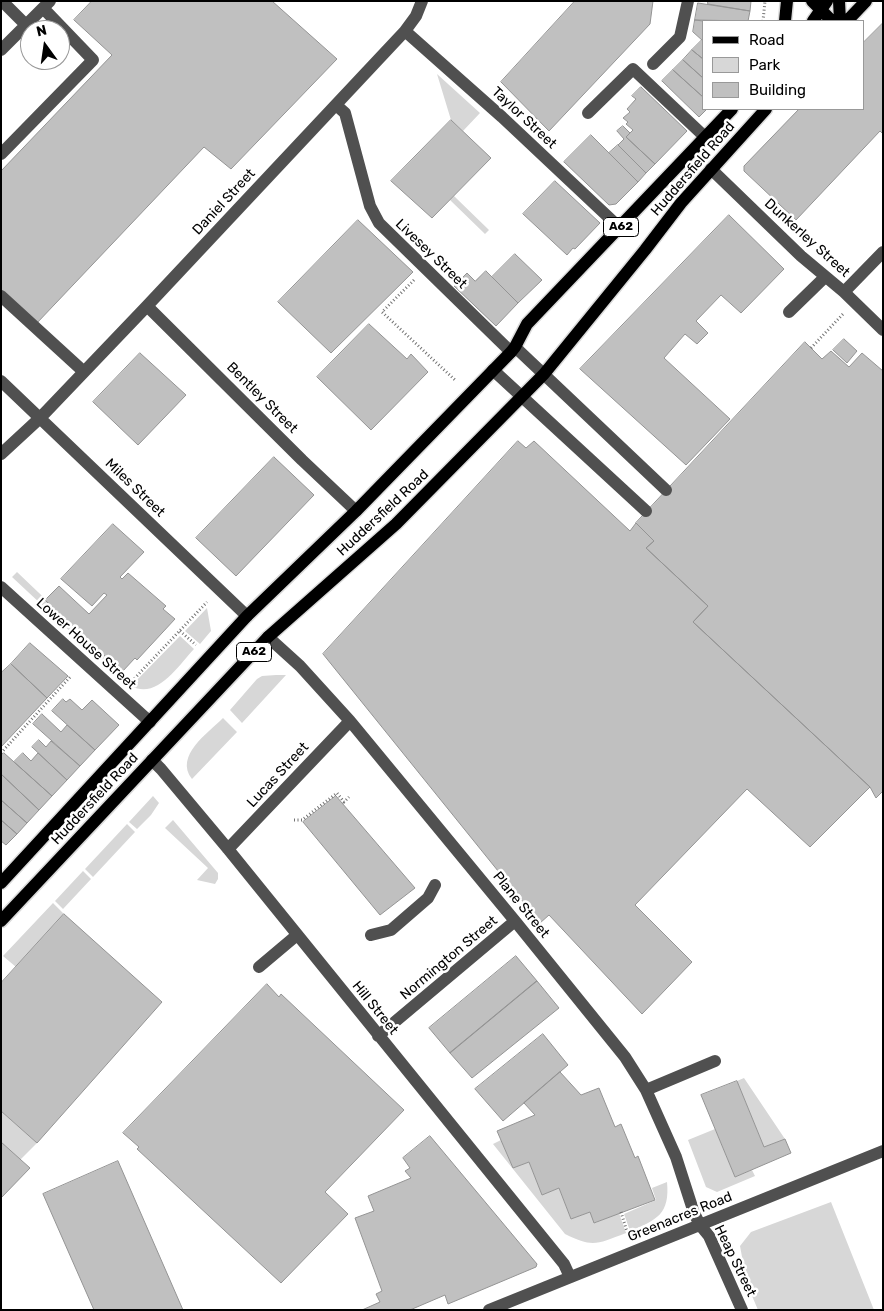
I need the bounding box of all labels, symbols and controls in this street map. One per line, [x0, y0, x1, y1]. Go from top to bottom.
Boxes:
north arrow [20, 20, 70, 70]
legend [702, 20, 864, 110]
text: N [35, 21, 48, 40]
text: Road [749, 31, 785, 49]
text: Park [749, 56, 780, 74]
text: Building [749, 81, 806, 99]
street label: Taylor Street [488, 84, 560, 152]
street label: Huddersfield Road [648, 118, 738, 220]
street label: Daniel Street [189, 165, 259, 239]
street label: Dunkerley Street [761, 195, 853, 281]
street label: Livesey Street [392, 216, 470, 292]
road number: A62 [604, 218, 638, 236]
street label: Bentley Street [223, 359, 301, 437]
street label: Miles Street [102, 455, 168, 521]
street label: Huddersfield Road [334, 466, 432, 560]
street label: Lower House Street [33, 595, 139, 693]
road number: A62 [236, 642, 272, 662]
street label: Lucas Street [244, 739, 312, 811]
street label: Huddersfield Road [48, 750, 142, 848]
street label: Plane Street [489, 868, 553, 942]
street label: Normington Street [397, 912, 501, 1004]
street label: Hill Street [348, 978, 402, 1038]
street label: Greenacres Road [625, 1188, 735, 1246]
street label: Heap Street [710, 1222, 760, 1300]

